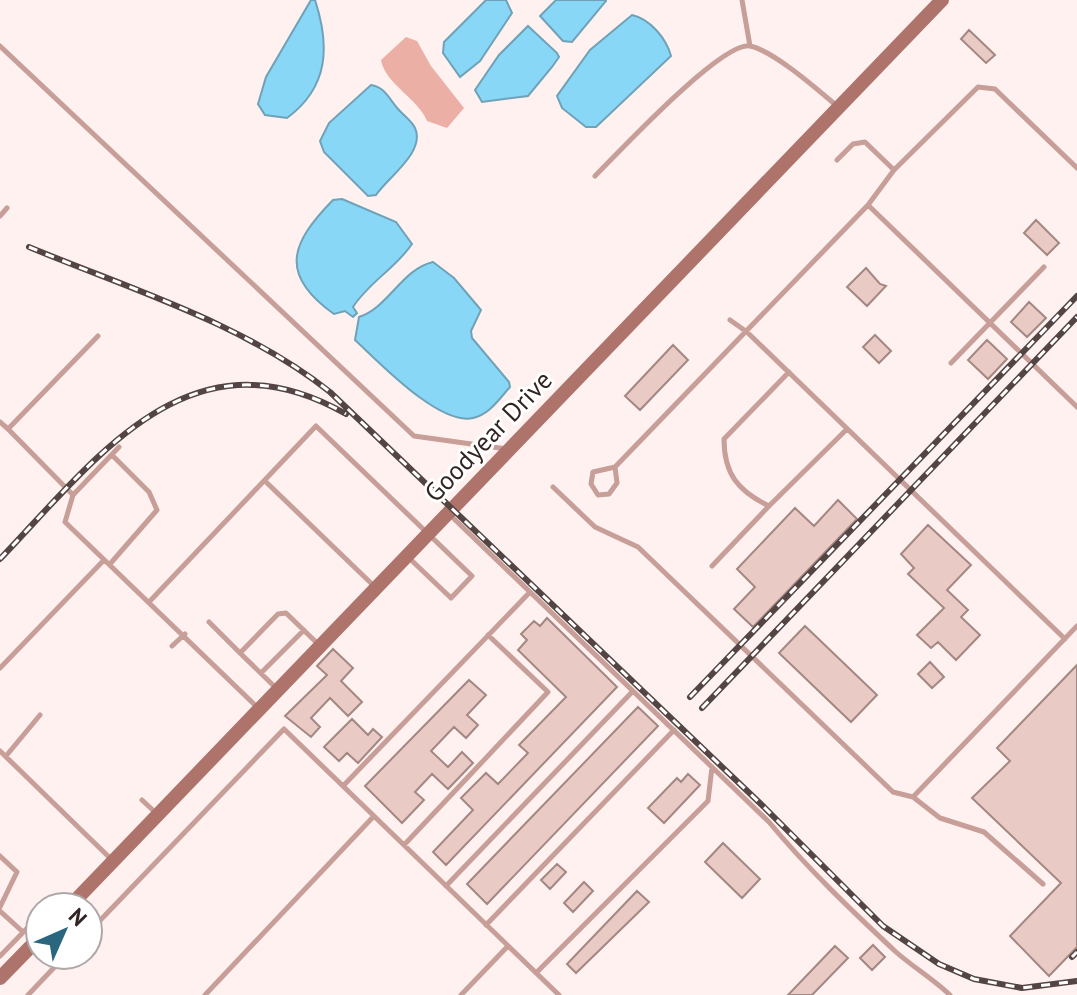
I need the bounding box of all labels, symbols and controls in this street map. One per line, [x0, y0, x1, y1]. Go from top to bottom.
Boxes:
street label: Goodyear Drive [417, 363, 559, 509]
north arrow [24, 891, 104, 971]
text: N [63, 902, 93, 932]

